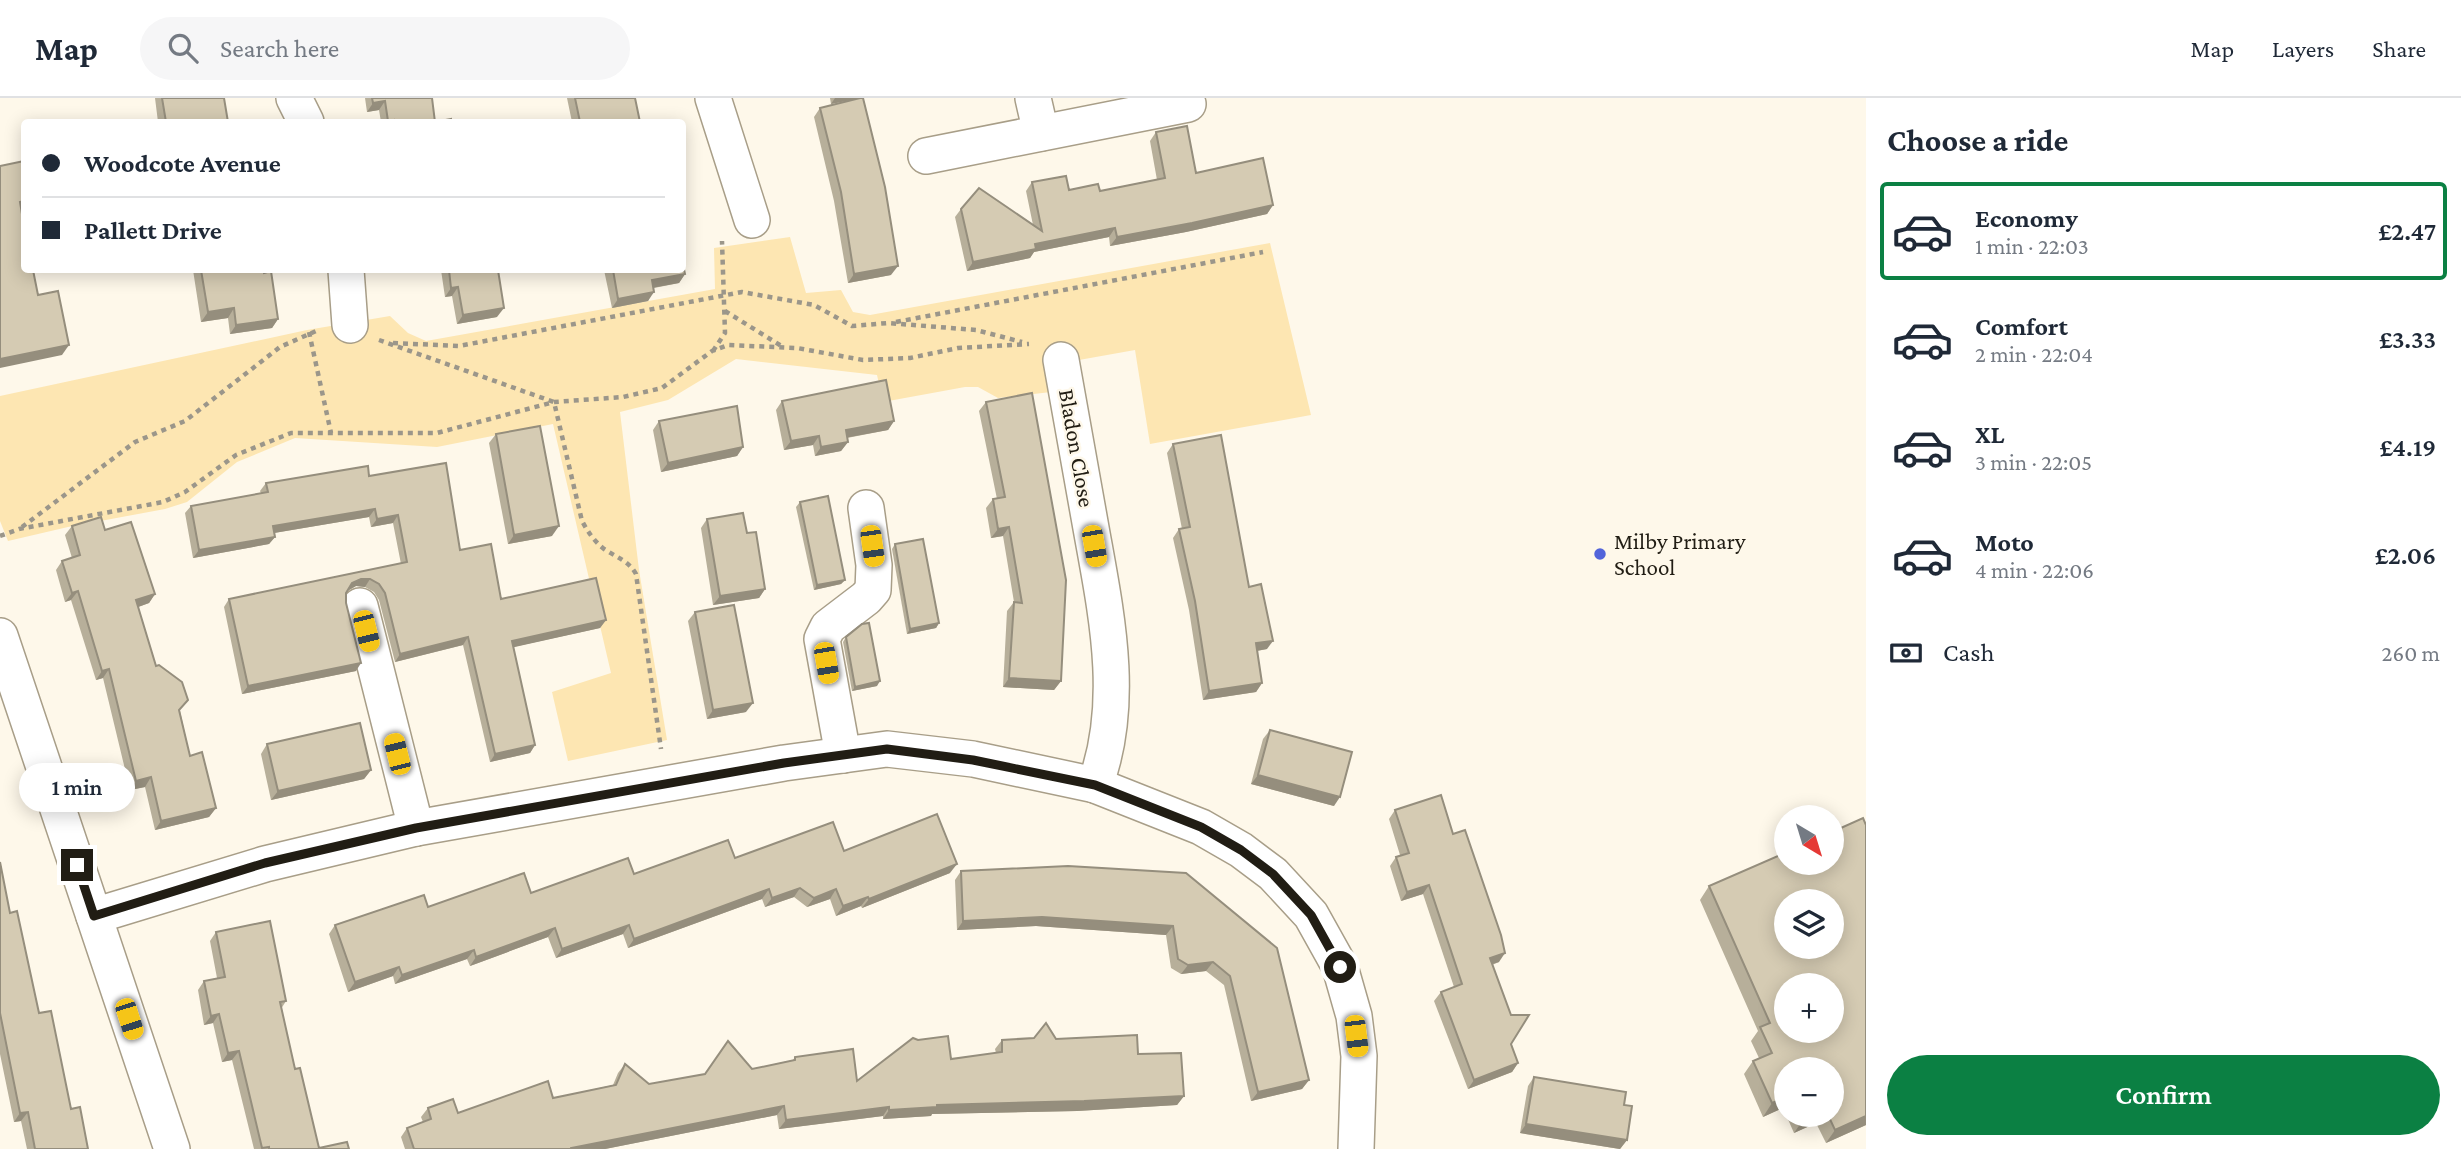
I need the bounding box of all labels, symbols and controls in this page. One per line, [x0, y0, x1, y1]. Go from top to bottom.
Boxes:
search box [140, 17, 630, 80]
icon: search [164, 29, 202, 67]
text: Map [35, 30, 98, 67]
text: Search here [220, 34, 339, 63]
text: Map [2190, 35, 2234, 62]
text: Layers [2272, 35, 2334, 62]
text: Share [2372, 35, 2426, 62]
text: Choose a ride [1887, 122, 2068, 158]
text: Woodcote Avenue [84, 149, 281, 178]
icon: car [1891, 200, 1954, 263]
text: Economy [1975, 204, 2078, 233]
text: Pallett Drive [84, 216, 222, 245]
text: £2.47 [2378, 217, 2436, 246]
text: 1 min · 22:03 [1975, 233, 2089, 259]
icon: car [1891, 308, 1954, 371]
text: Comfort [1975, 312, 2068, 341]
text: £3.33 [2379, 325, 2436, 354]
text: 2 min · 22:04 [1975, 341, 2093, 367]
street label: Bladon Close [1054, 387, 1100, 509]
icon: car [1891, 416, 1954, 479]
text: XL [1975, 420, 2004, 449]
text: £4.19 [2379, 433, 2436, 462]
text: 3 min · 22:05 [1975, 449, 2092, 475]
car [1081, 523, 1108, 569]
car [859, 524, 886, 568]
icon: car [1891, 524, 1954, 587]
place label: Milby Primary School [1614, 528, 1746, 580]
text: Moto [1975, 528, 2034, 557]
text: £2.06 [2375, 541, 2436, 570]
marker: Milby Primary School [1592, 546, 1608, 562]
text: 4 min · 22:06 [1975, 557, 2094, 583]
car [351, 608, 382, 654]
icon: cash [1887, 634, 1925, 672]
text: Cash [1943, 638, 1994, 667]
car [813, 640, 840, 686]
text: 260 m [2382, 640, 2440, 666]
car [382, 731, 413, 777]
callout: 1 min [19, 764, 135, 812]
text: 1 min [51, 774, 103, 800]
north arrow [1774, 805, 1844, 875]
map controls [1774, 805, 1844, 1127]
route end [61, 849, 93, 881]
button: layers [1774, 889, 1844, 959]
route start [1324, 951, 1356, 983]
button: + [1774, 973, 1844, 1043]
car [113, 996, 146, 1042]
car [1344, 1014, 1369, 1058]
button: Confirm [1887, 1055, 2440, 1135]
button: − [1774, 1057, 1844, 1127]

